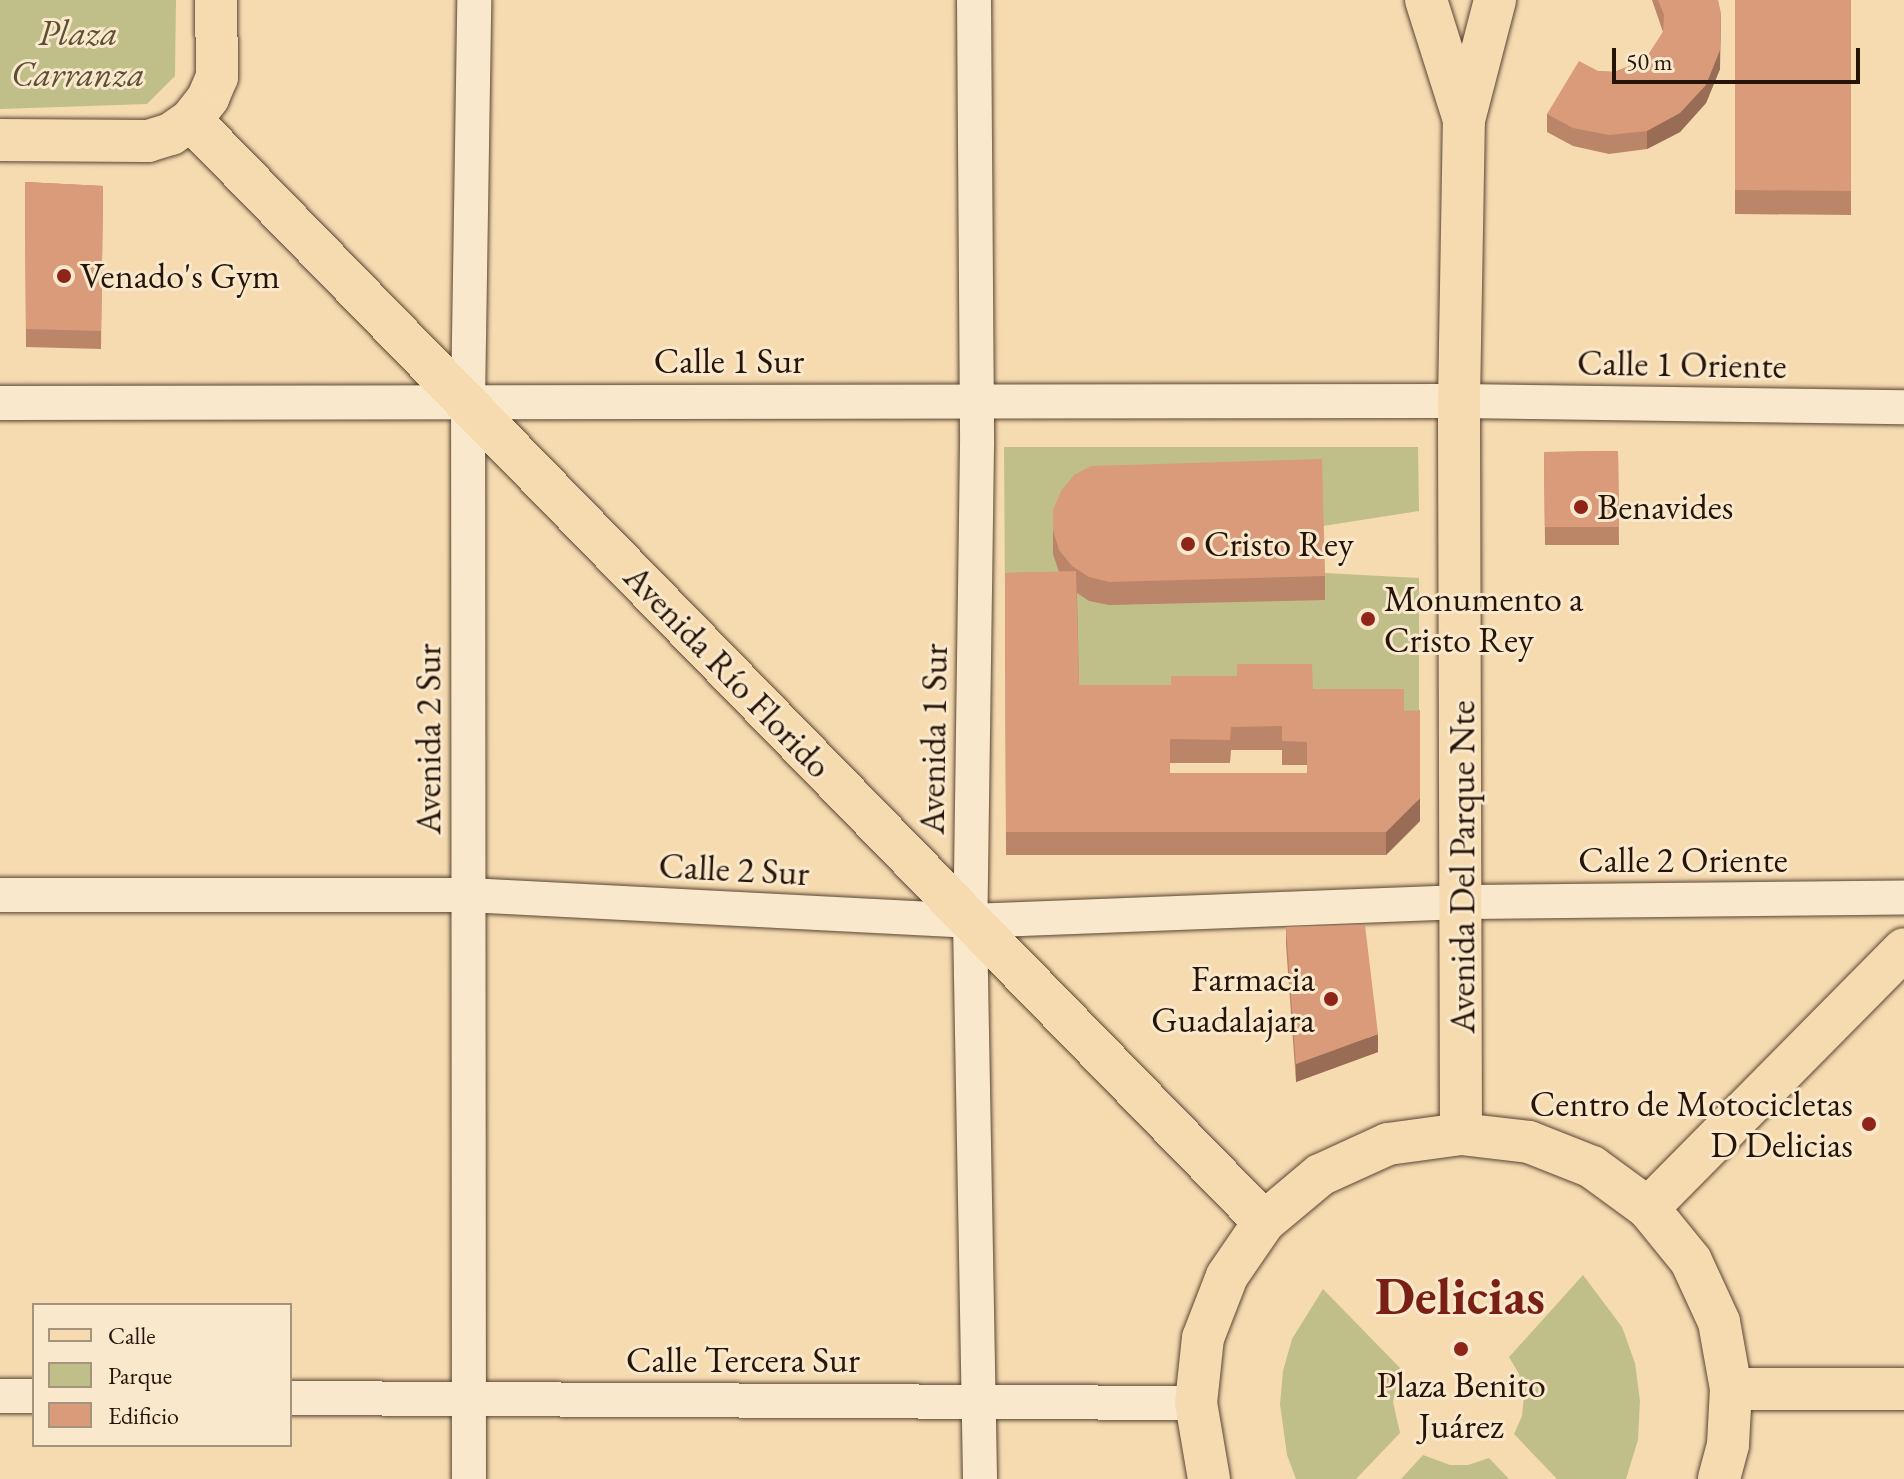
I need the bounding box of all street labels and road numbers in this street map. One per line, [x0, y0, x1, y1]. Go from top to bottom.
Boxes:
street label: Calle 1 Sur [654, 339, 804, 383]
street label: Calle 1 Oriente [1577, 341, 1787, 387]
street label: Avenida Río Florido [615, 555, 841, 787]
street label: Avenida 2 Sur [406, 643, 450, 835]
street label: Avenida 1 Sur [910, 643, 956, 835]
street label: Avenida Del Parque Nte [1440, 700, 1484, 1034]
street label: Calle 2 Oriente [1578, 838, 1788, 882]
street label: Calle 2 Sur [658, 843, 810, 895]
street label: Calle Tercera Sur [626, 1338, 860, 1382]

